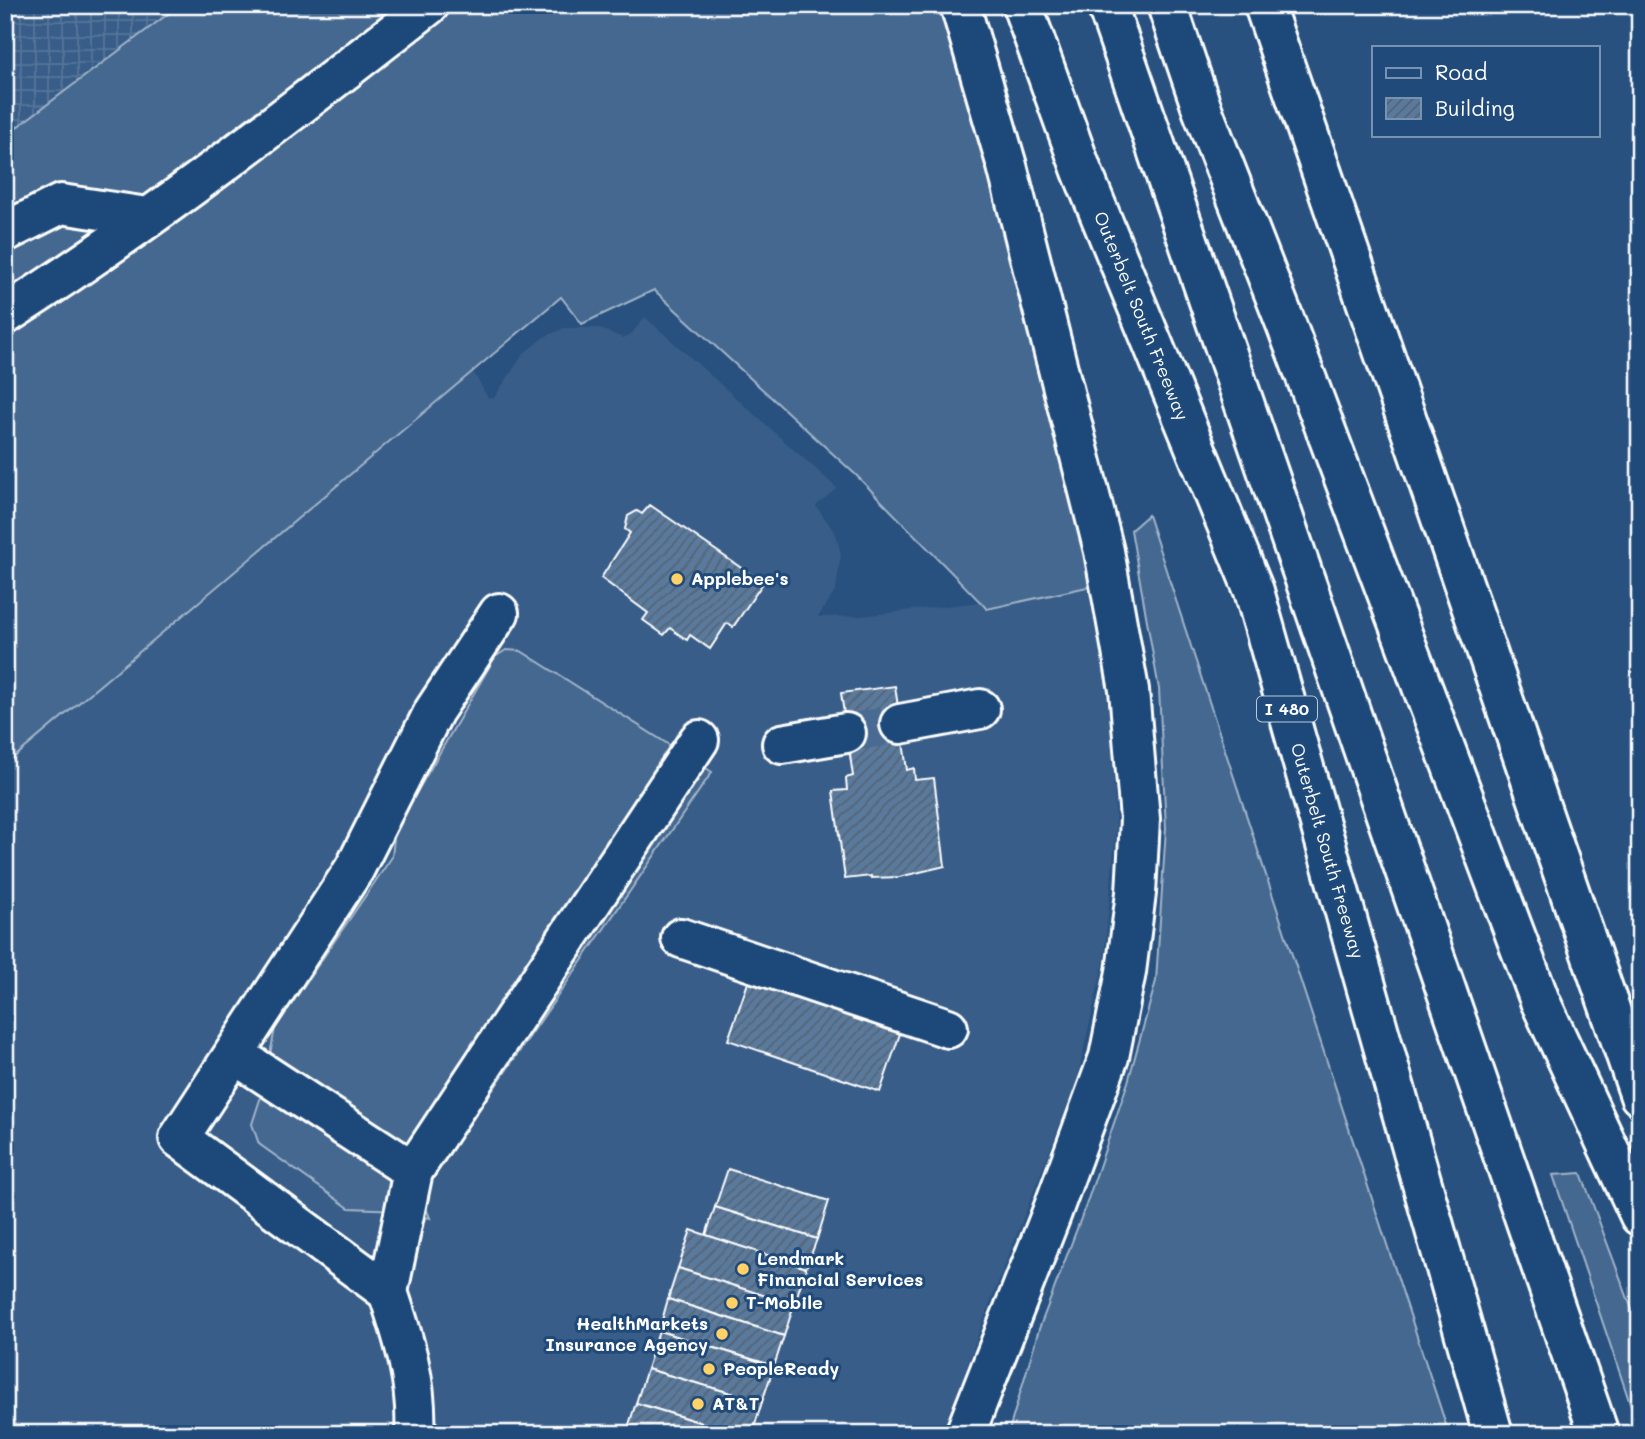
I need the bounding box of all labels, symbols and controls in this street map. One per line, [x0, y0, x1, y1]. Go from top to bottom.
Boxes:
legend [1372, 46, 1600, 136]
text: Road [1435, 58, 1487, 85]
text: Building [1435, 94, 1515, 121]
street label: Outerbelt South Freeway [1089, 208, 1195, 424]
place label: Applebee's [691, 566, 789, 590]
marker: Applebee's [669, 571, 685, 587]
road number: I 480 [1257, 696, 1317, 722]
street label: Outerbelt South Freeway [1286, 740, 1370, 961]
place label: Lendmark Financial Services [757, 1246, 923, 1291]
marker: Lendmark Financial Services [735, 1261, 751, 1277]
place label: T-Mobile [746, 1290, 823, 1314]
marker: T-Mobile [724, 1295, 740, 1311]
place label: HealthMarkets Insurance Agency [546, 1311, 708, 1356]
marker: HealthMarkets Insurance Agency [714, 1326, 730, 1342]
place label: PeopleReady [723, 1356, 840, 1380]
marker: PeopleReady [701, 1361, 717, 1377]
place label: AT&T [712, 1391, 760, 1415]
marker: AT&T [690, 1396, 706, 1412]

